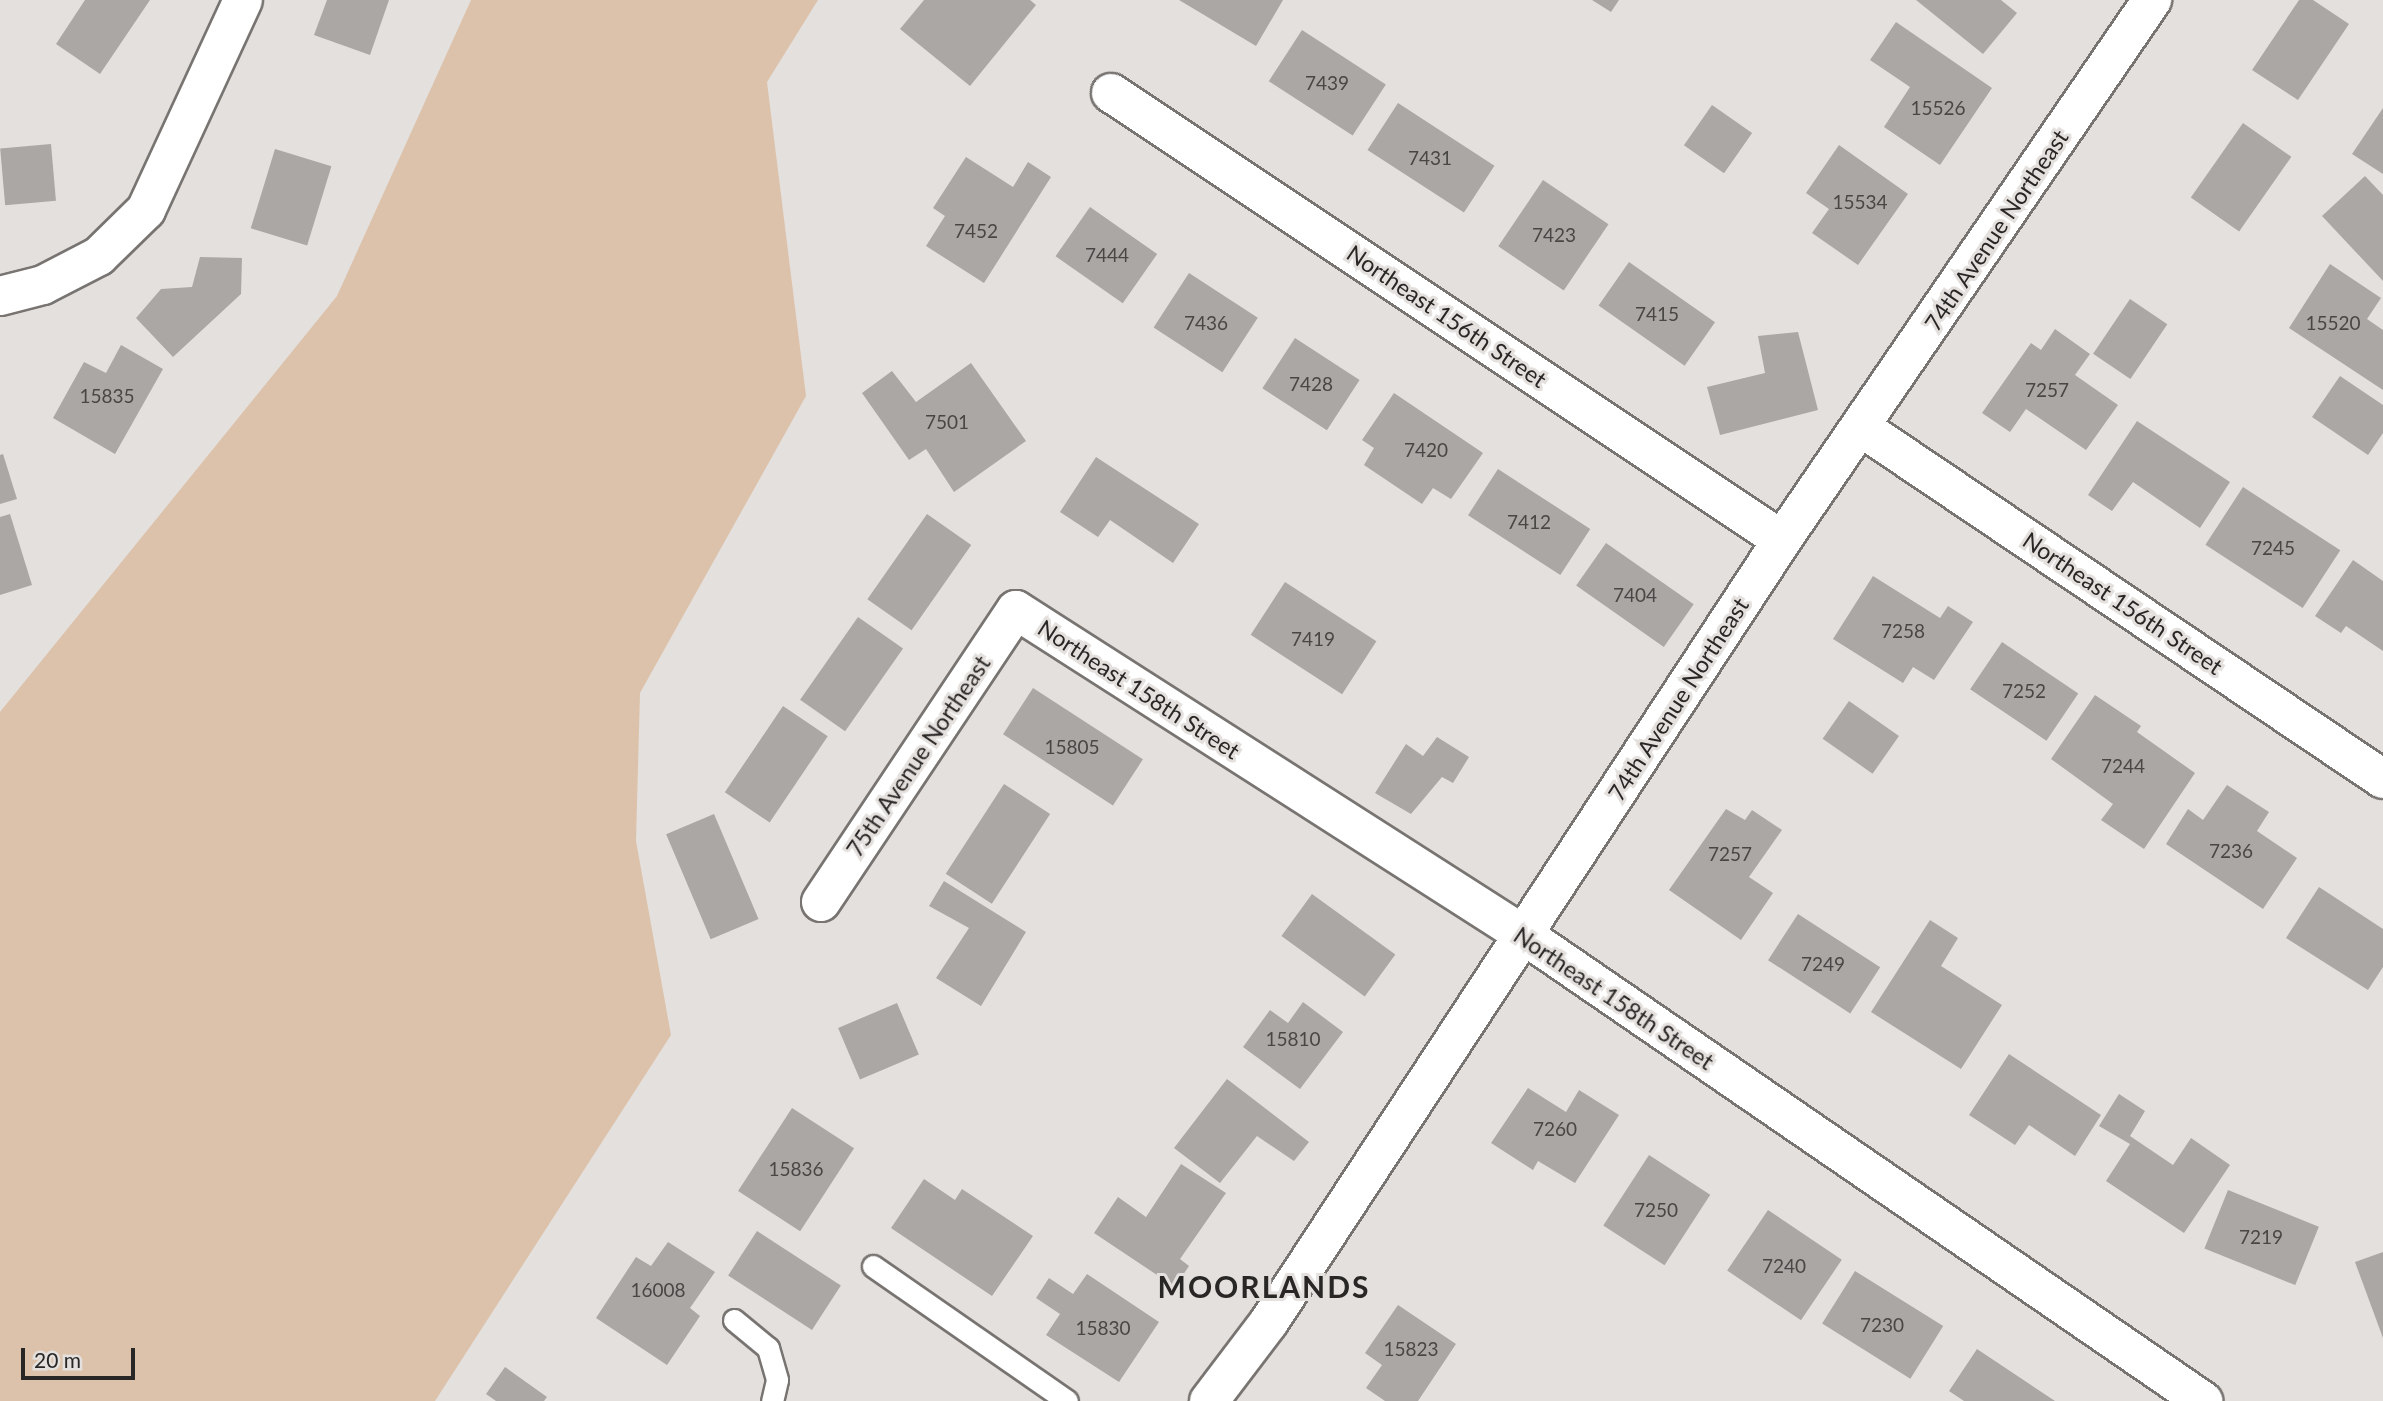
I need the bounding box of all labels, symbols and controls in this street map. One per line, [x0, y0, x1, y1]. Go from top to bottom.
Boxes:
house number: 7439 [1305, 72, 1349, 94]
house number: 15526 [1910, 97, 1966, 119]
street label: 74th Avenue Northeast [1918, 124, 2074, 336]
house number: 7431 [1408, 147, 1452, 169]
house number: 15534 [1832, 191, 1888, 213]
house number: 7452 [954, 220, 998, 242]
house number: 7423 [1532, 224, 1576, 246]
street label: Northeast 156th Street [1342, 239, 1552, 393]
house number: 7444 [1085, 244, 1129, 266]
house number: 7415 [1635, 303, 1679, 325]
house number: 7436 [1184, 312, 1228, 334]
house number: 15520 [2305, 312, 2361, 334]
house number: 7428 [1289, 373, 1333, 395]
house number: 7257 [2025, 379, 2069, 401]
house number: 15835 [79, 385, 135, 407]
house number: 7501 [925, 411, 969, 433]
house number: 7420 [1404, 439, 1448, 461]
house number: 7412 [1507, 511, 1551, 533]
street label: Northeast 156th Street [2018, 526, 2228, 680]
house number: 7245 [2251, 537, 2295, 559]
house number: 7404 [1613, 584, 1657, 606]
street label: 74th Avenue Northeast [1602, 592, 1754, 806]
street label: Northeast 158th Street [1033, 613, 1245, 765]
house number: 7258 [1881, 620, 1925, 642]
house number: 7419 [1291, 628, 1335, 650]
street label: 75th Avenue Northeast [840, 650, 996, 862]
house number: 7252 [2002, 680, 2046, 702]
house number: 15805 [1044, 736, 1100, 758]
house number: 7244 [2101, 755, 2145, 777]
house number: 7236 [2209, 840, 2253, 862]
house number: 7257 [1708, 843, 1752, 865]
street label: Northeast 158th Street [1509, 921, 1719, 1075]
house number: 7249 [1801, 953, 1845, 975]
house number: 15810 [1265, 1028, 1321, 1050]
house number: 7260 [1533, 1118, 1577, 1140]
house number: 15836 [768, 1158, 824, 1180]
house number: 7250 [1634, 1199, 1678, 1221]
house number: 7219 [2239, 1226, 2283, 1248]
house number: 7240 [1762, 1255, 1806, 1277]
district label: MOORLANDS [1159, 1268, 1369, 1304]
house number: 16008 [630, 1279, 686, 1301]
house number: 7230 [1860, 1314, 1904, 1336]
house number: 15830 [1075, 1317, 1131, 1339]
scale bar [24, 1334, 138, 1378]
house number: 15823 [1383, 1338, 1439, 1360]
text: 20 m [34, 1347, 81, 1372]

